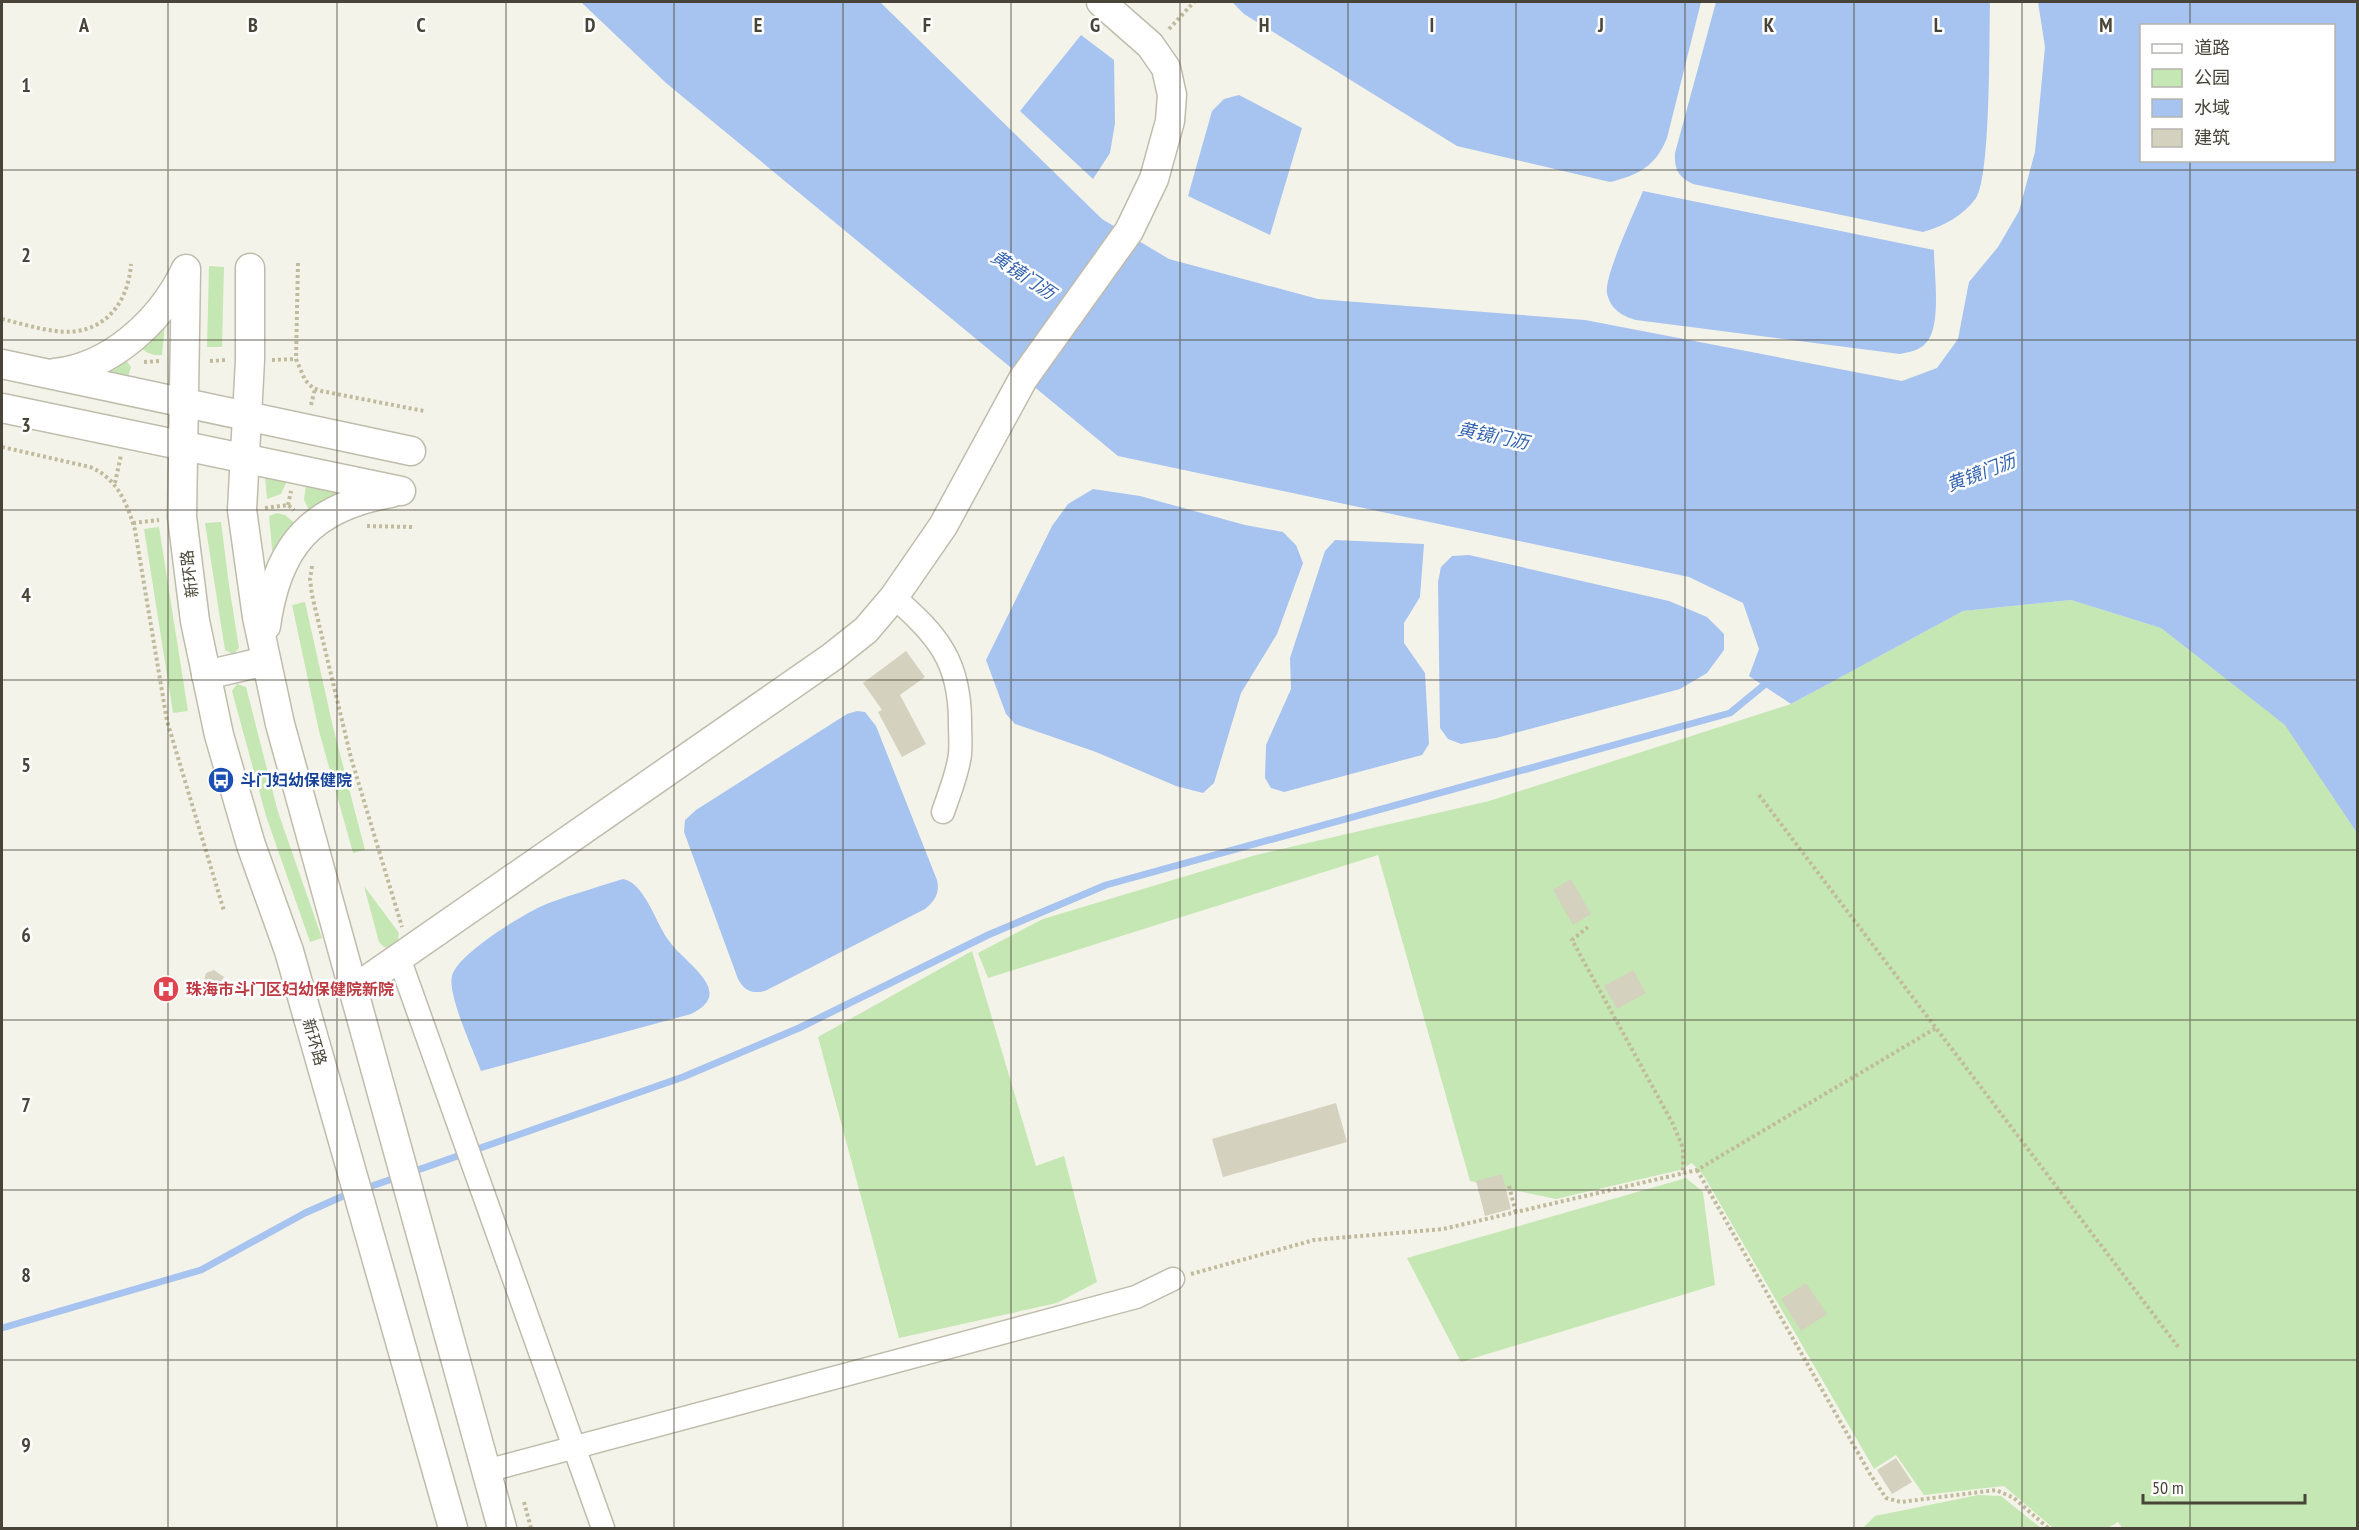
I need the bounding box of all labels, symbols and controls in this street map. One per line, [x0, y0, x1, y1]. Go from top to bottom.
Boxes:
text: A [78, 12, 90, 38]
text: B [248, 12, 258, 38]
text: C [416, 12, 426, 38]
text: D [585, 12, 596, 38]
text: E [754, 12, 762, 38]
text: F [923, 12, 931, 38]
text: G [1090, 12, 1100, 38]
text: H [1259, 12, 1269, 38]
text: I [1430, 12, 1434, 38]
text: J [1597, 12, 1604, 38]
text: K [1764, 12, 1775, 38]
text: L [1934, 12, 1943, 38]
text: M [2099, 12, 2113, 38]
legend [2140, 24, 2335, 162]
text: 道路 [2194, 36, 2230, 59]
text: 公园 [2194, 66, 2230, 89]
text: 1 [21, 72, 31, 98]
text: 水域 [2194, 96, 2230, 119]
text: 建筑 [2194, 126, 2230, 149]
text: 2 [21, 242, 31, 268]
water label: 黄镜门沥 [987, 245, 1062, 306]
text: 3 [21, 412, 31, 438]
water label: 黄镜门沥 [1455, 417, 1534, 455]
water label: 黄镜门沥 [1943, 448, 2021, 496]
street label: 新环路 [176, 549, 202, 599]
text: 4 [21, 582, 31, 608]
text: 5 [21, 752, 31, 778]
bus stop icon: 斗门妇幼保健院 [206, 765, 236, 795]
place label: 斗门妇幼保健院 [240, 770, 352, 790]
text: 6 [21, 922, 31, 948]
hospital icon: 珠海市斗门区妇幼保健院新院 [151, 974, 181, 1004]
place label: 珠海市斗门区妇幼保健院新院 [186, 979, 394, 999]
street label: 新环路 [299, 1016, 331, 1068]
text: 7 [21, 1092, 31, 1118]
text: 8 [21, 1262, 31, 1288]
text: 9 [21, 1432, 31, 1458]
scale bar [2143, 1467, 2305, 1505]
text: 50 m [2152, 1476, 2184, 1499]

